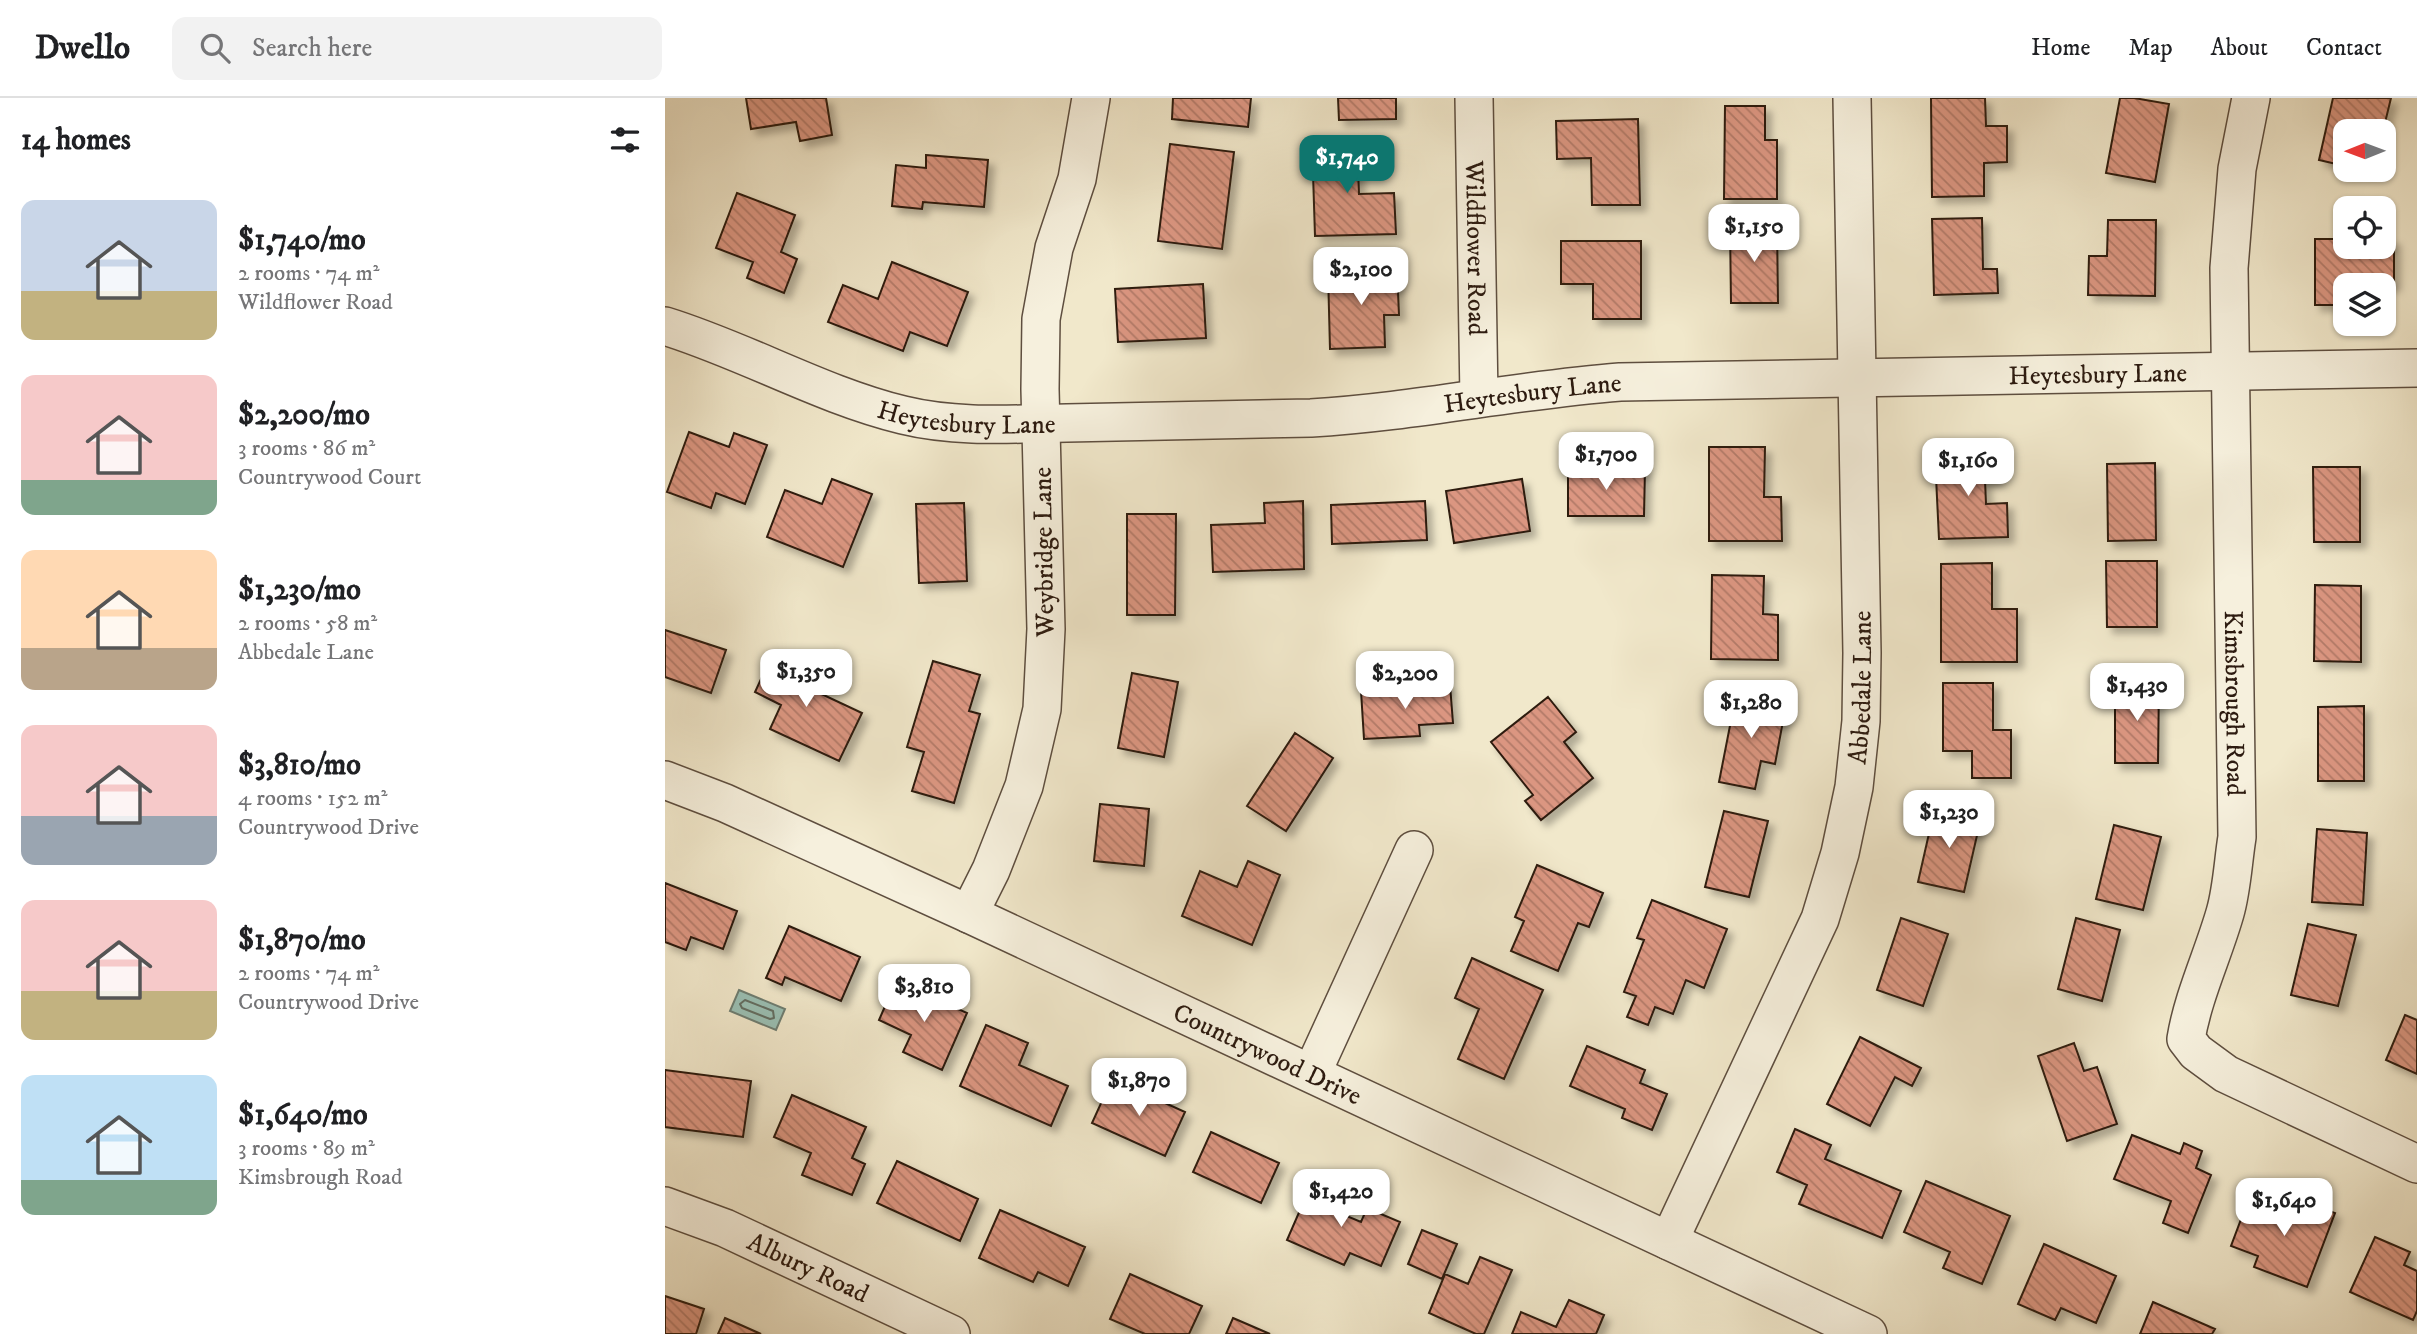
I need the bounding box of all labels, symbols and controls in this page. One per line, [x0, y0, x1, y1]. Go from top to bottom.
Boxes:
search box [172, 17, 662, 80]
text: Dwello [35, 28, 130, 69]
icon: search [196, 29, 234, 67]
text: Search here [252, 32, 372, 65]
text: Home [2031, 33, 2090, 63]
text: Map [2128, 33, 2173, 63]
text: About [2211, 33, 2268, 63]
text: Contact [2306, 33, 2382, 63]
north arrow [2333, 119, 2396, 182]
map controls [2333, 119, 2396, 336]
icon: filters [606, 121, 644, 159]
text: 14 homes [21, 122, 131, 159]
pin: $1,740 [1290, 136, 1404, 195]
text: $1,740 [1315, 143, 1379, 172]
street label: Wildflower Road [1457, 159, 1493, 336]
button: locate [2333, 196, 2396, 259]
pin: $1,150 [1697, 204, 1811, 264]
text: $1,150 [1724, 212, 1784, 241]
text: $1,740/mo [238, 222, 366, 259]
icon: home [77, 228, 161, 312]
pin: $2,100 [1304, 248, 1418, 307]
text: $2,100 [1329, 255, 1393, 284]
text: 2 rooms · 74 m² [238, 259, 379, 288]
button: layers [2333, 273, 2396, 336]
text: Wildflower Road [238, 288, 393, 317]
street label: Heytesbury Lane [2008, 357, 2187, 393]
street label: Heytesbury Lane [1442, 367, 1623, 422]
street label: Heytesbury Lane [873, 394, 1056, 442]
text: $2,200/mo [238, 397, 370, 434]
icon: home [77, 403, 161, 487]
pin: $1,700 [1549, 432, 1663, 492]
text: 3 rooms · 86 m² [238, 434, 375, 463]
pin: $1,160 [1911, 438, 2025, 498]
text: $1,700 [1575, 440, 1637, 469]
text: $1,160 [1938, 446, 1998, 475]
text: Countrywood Court [238, 463, 421, 492]
street label: Weybridge Lane [1027, 467, 1062, 638]
text: $1,230/mo [238, 572, 361, 609]
icon: home [77, 578, 161, 662]
text: 2 rooms · 58 m² [238, 609, 377, 638]
street label: Abbedale Lane [1842, 610, 1880, 766]
street label: Kimsbrough Road [2216, 610, 2251, 796]
text: Abbedale Lane [238, 638, 374, 667]
pin: $1,350 [749, 650, 863, 709]
pin: $2,200 [1348, 652, 1462, 711]
text: $1,350 [776, 657, 836, 686]
text: $2,200 [1372, 659, 1438, 688]
pin: $1,430 [2080, 664, 2194, 723]
text: $1,430 [2106, 671, 2168, 700]
pin: $1,280 [1694, 680, 1808, 740]
text: $1,280 [1720, 688, 1782, 717]
text: $3,810/mo [238, 747, 361, 784]
icon: home [77, 753, 161, 837]
text: 4 rooms · 152 m² [238, 784, 387, 813]
pin: $1,230 [1892, 790, 2006, 850]
text: $1,230 [1919, 798, 1979, 827]
text: Countrywood Drive [238, 813, 419, 842]
text: $1,870/mo [238, 922, 366, 959]
icon: home [77, 928, 161, 1012]
text: 2 rooms · 74 m² [238, 959, 379, 988]
pin: $3,810 [867, 964, 981, 1024]
text: $3,810 [894, 972, 954, 1001]
text: Countrywood Drive [238, 988, 419, 1017]
street label: Countrywood Drive [1167, 997, 1367, 1113]
pin: $1,870 [1082, 1058, 1196, 1118]
text: $1,870 [1107, 1066, 1171, 1095]
text: $1,640/mo [238, 1097, 368, 1134]
icon: home [77, 1103, 161, 1187]
text: 3 rooms · 89 m² [238, 1134, 375, 1163]
text: Kimsbrough Road [238, 1163, 402, 1192]
pin: $1,420 [1284, 1170, 1398, 1229]
text: $1,420 [1309, 1177, 1373, 1206]
pin: $1,640 [2227, 1178, 2341, 1238]
text: $1,640 [2252, 1186, 2316, 1215]
street label: Albury Road [742, 1226, 874, 1311]

